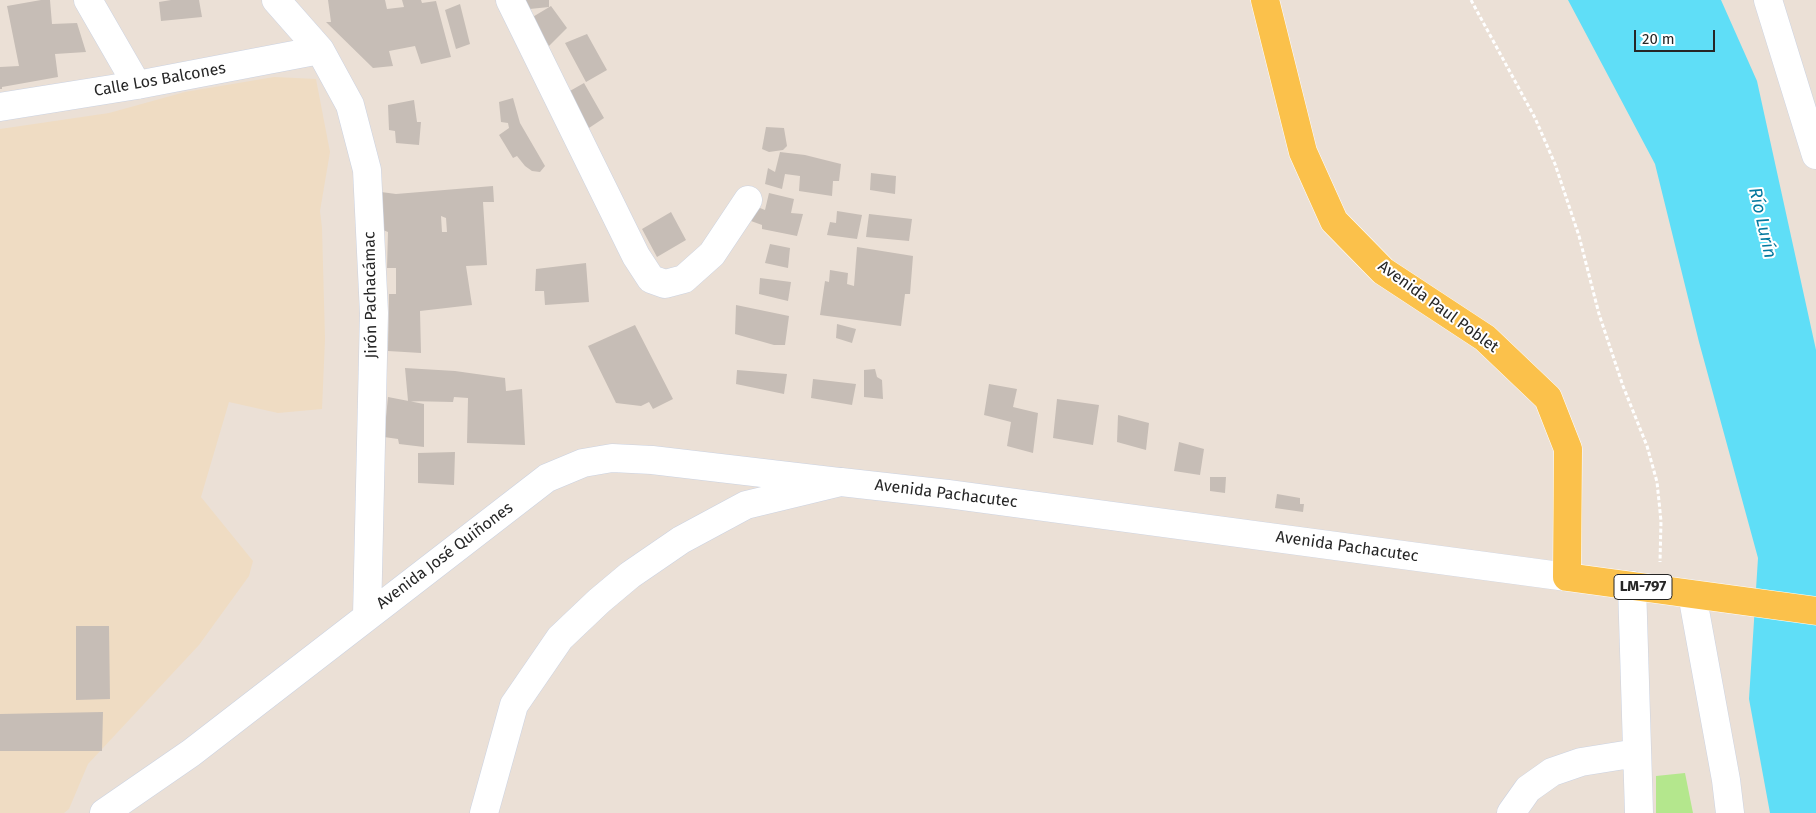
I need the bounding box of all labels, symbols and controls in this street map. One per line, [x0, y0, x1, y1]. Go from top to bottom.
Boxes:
scale bar [1636, 20, 1717, 52]
text: 20 m [1642, 30, 1675, 48]
street label: Calle Los Balcones [93, 59, 227, 101]
water label: Río Lurín [1743, 185, 1781, 261]
street label: Jirón Pachacámac [360, 231, 382, 359]
street label: Avenida Paul Poblet [1374, 257, 1502, 357]
street label: Avenida Pachacutec [874, 476, 1018, 512]
street label: Avenida José Quiñones [373, 498, 517, 614]
street label: Avenida Pachacutec [1275, 527, 1419, 567]
road number: LM-797 [1614, 574, 1672, 600]

